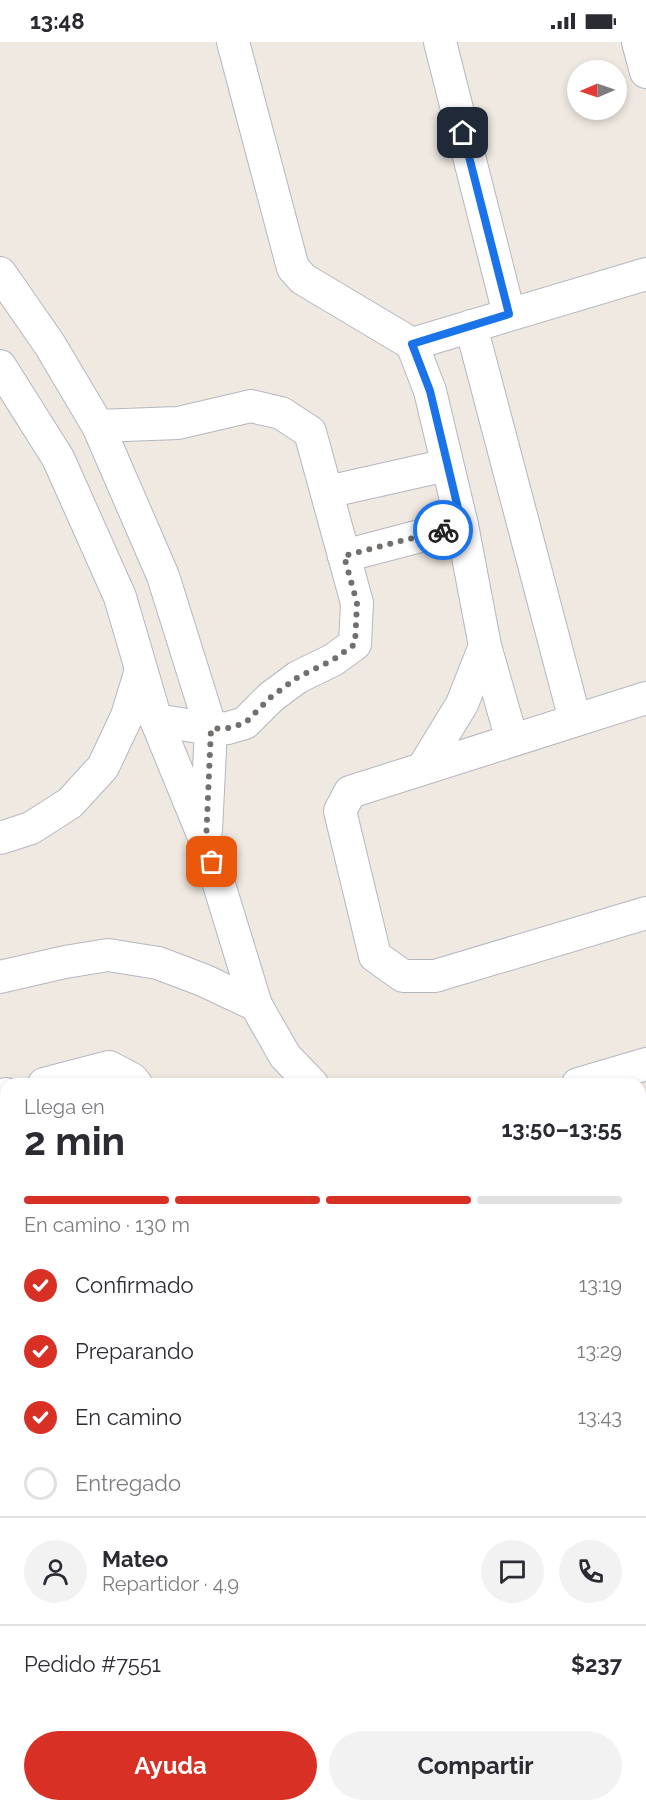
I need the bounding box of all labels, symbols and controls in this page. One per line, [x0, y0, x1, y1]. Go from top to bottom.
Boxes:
text: 13:48 [30, 8, 84, 34]
north arrow [567, 60, 627, 120]
map controls [567, 60, 627, 120]
pin [437, 107, 488, 158]
icon: home [446, 116, 479, 149]
courier [413, 500, 473, 560]
icon: bike [427, 514, 460, 547]
pin [186, 836, 237, 887]
icon: bag [195, 845, 228, 878]
text: Llega en [24, 1095, 105, 1119]
text: 13:50–13:55 [502, 1116, 622, 1142]
text: 2 min [24, 1118, 125, 1164]
text: En camino · 130 m [24, 1213, 190, 1237]
icon: check [24, 1269, 57, 1302]
text: Confirmado [75, 1272, 194, 1298]
text: 13:19 [579, 1273, 622, 1297]
icon: check [24, 1335, 57, 1368]
text: Preparando [75, 1338, 194, 1364]
text: 13:29 [577, 1339, 622, 1363]
icon: check [24, 1401, 57, 1434]
text: En camino [75, 1404, 182, 1430]
text: 13:43 [577, 1405, 622, 1429]
text: Entregado [75, 1470, 181, 1496]
button: person [24, 1540, 87, 1603]
button: chat [481, 1540, 544, 1603]
button: phone [559, 1540, 622, 1603]
text: Mateo [102, 1546, 168, 1572]
text: Repartidor · 4.9 [102, 1572, 239, 1596]
text: Pedido #7551 [24, 1651, 161, 1677]
text: $237 [571, 1651, 622, 1677]
button: Ayuda [24, 1731, 317, 1800]
button: Compartir [329, 1731, 622, 1800]

